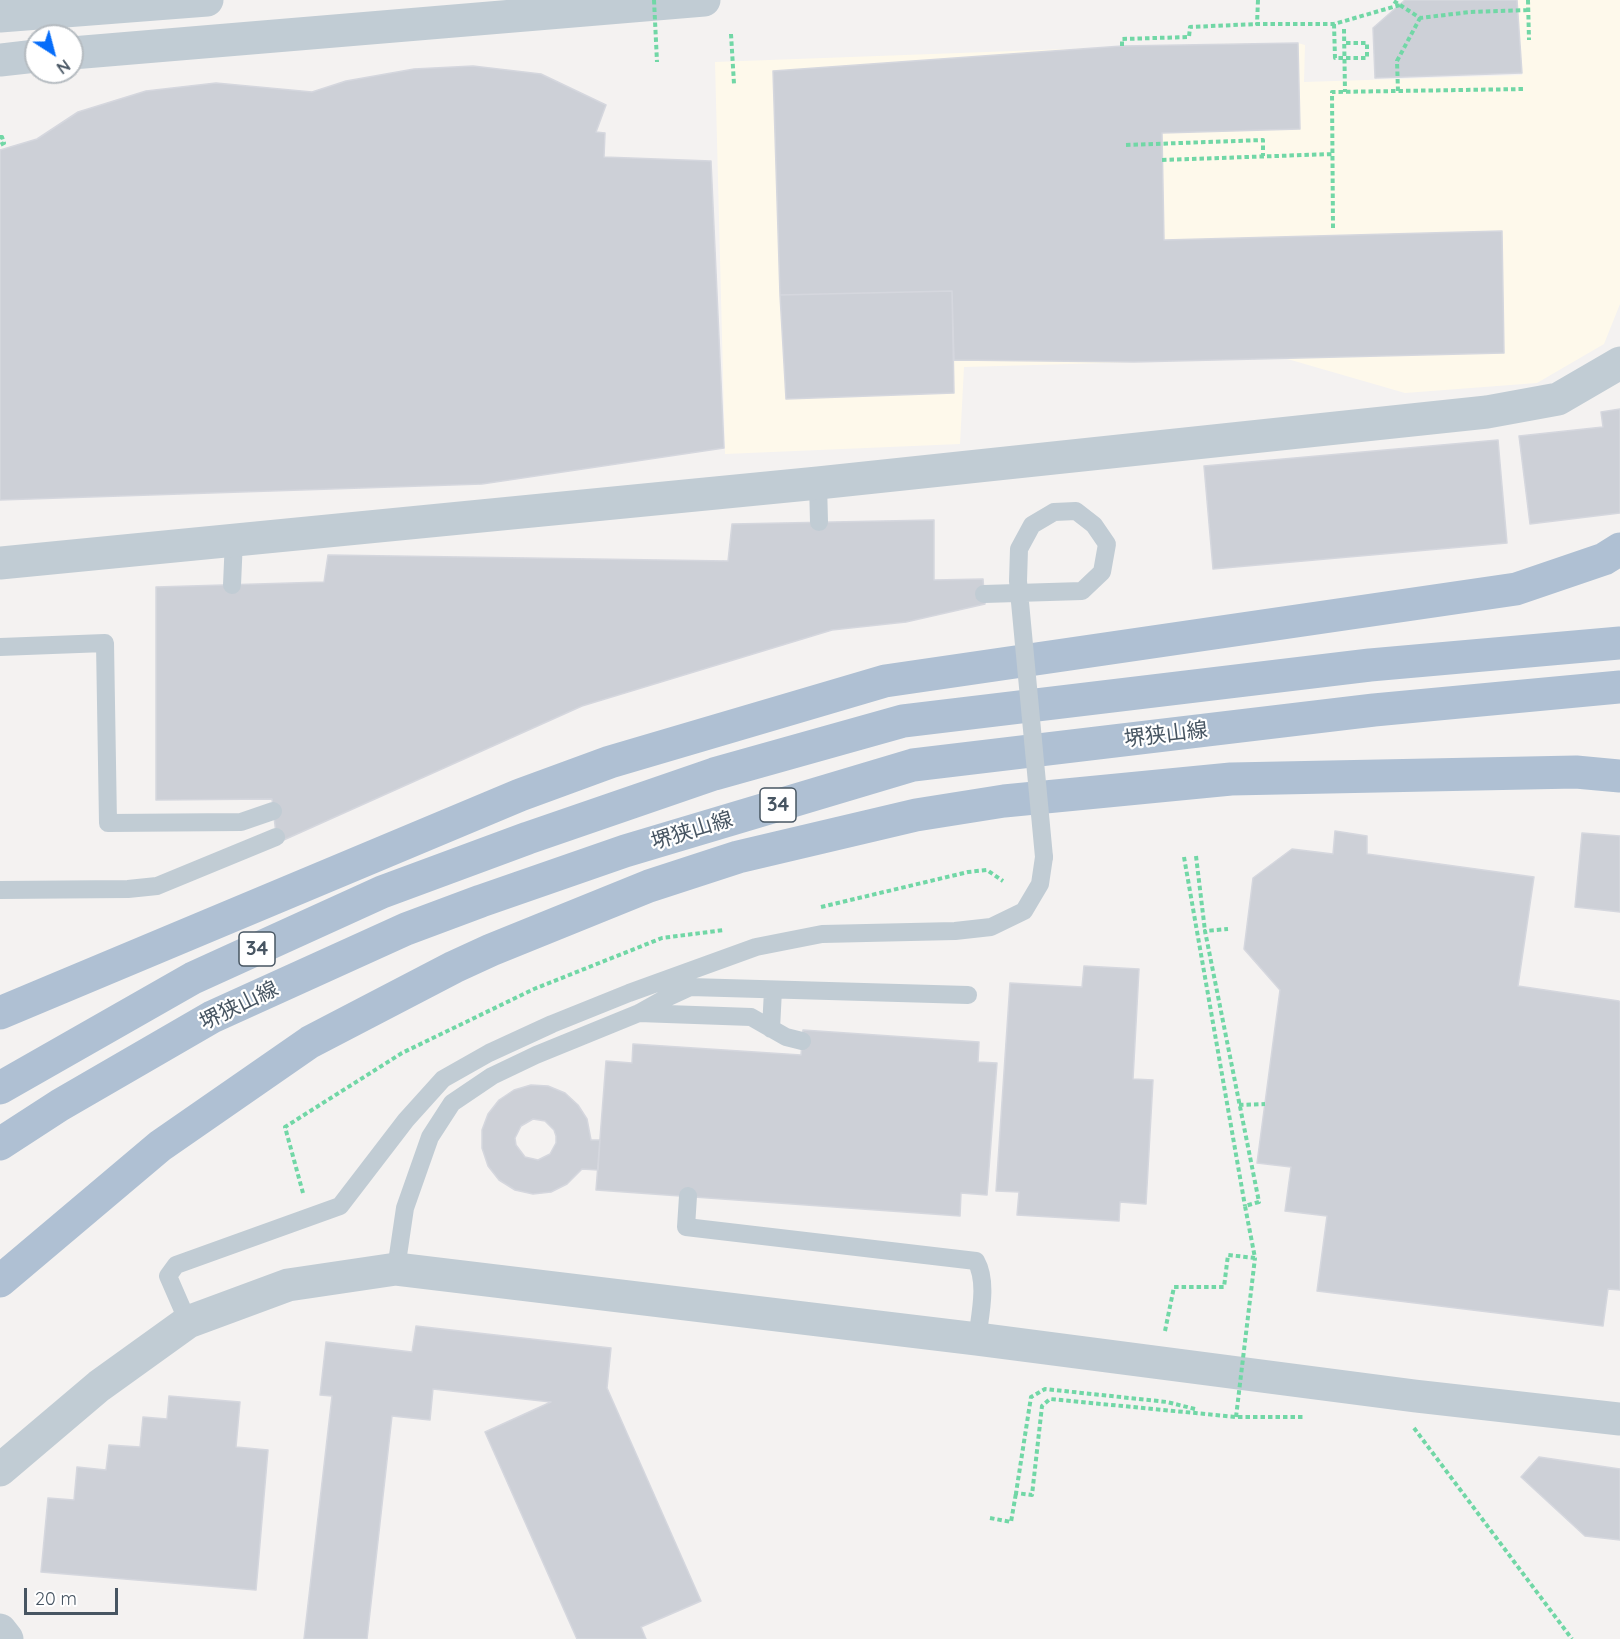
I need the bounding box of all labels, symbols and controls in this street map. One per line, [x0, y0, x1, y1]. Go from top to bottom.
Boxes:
north arrow [24, 24, 84, 84]
text: N [53, 55, 74, 78]
street label: 堺狭山線 [1123, 717, 1209, 753]
road number: 34 [760, 788, 796, 822]
street label: 堺狭山線 [648, 807, 736, 855]
road number: 34 [239, 932, 275, 966]
street label: 堺狭山線 [196, 976, 282, 1036]
scale bar [27, 1576, 122, 1614]
text: 20 m [35, 1587, 77, 1610]

